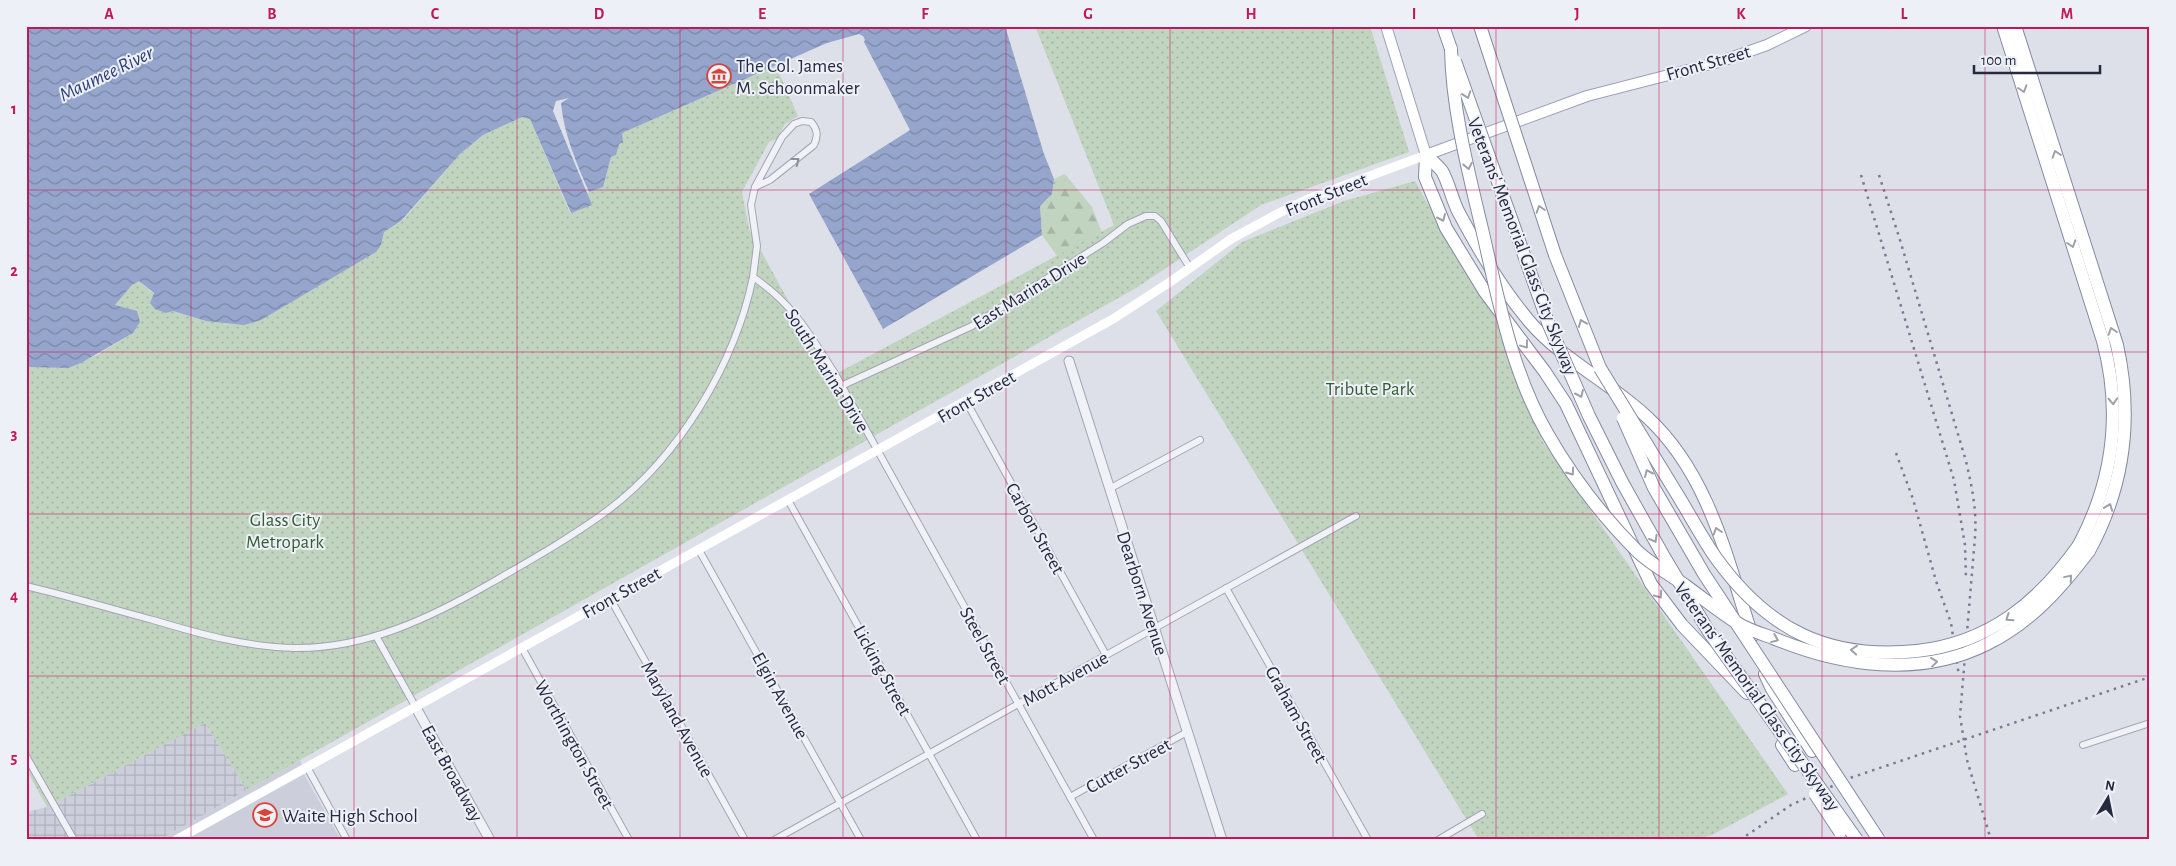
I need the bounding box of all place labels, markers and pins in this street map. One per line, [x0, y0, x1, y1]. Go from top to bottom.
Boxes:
place label: The Col. James M. Schoonmaker [736, 57, 860, 98]
museum icon: The Col. James M. Schoonmaker [706, 63, 732, 89]
school or university icon: Waite High School [252, 802, 278, 828]
place label: Waite High School [282, 807, 418, 826]

